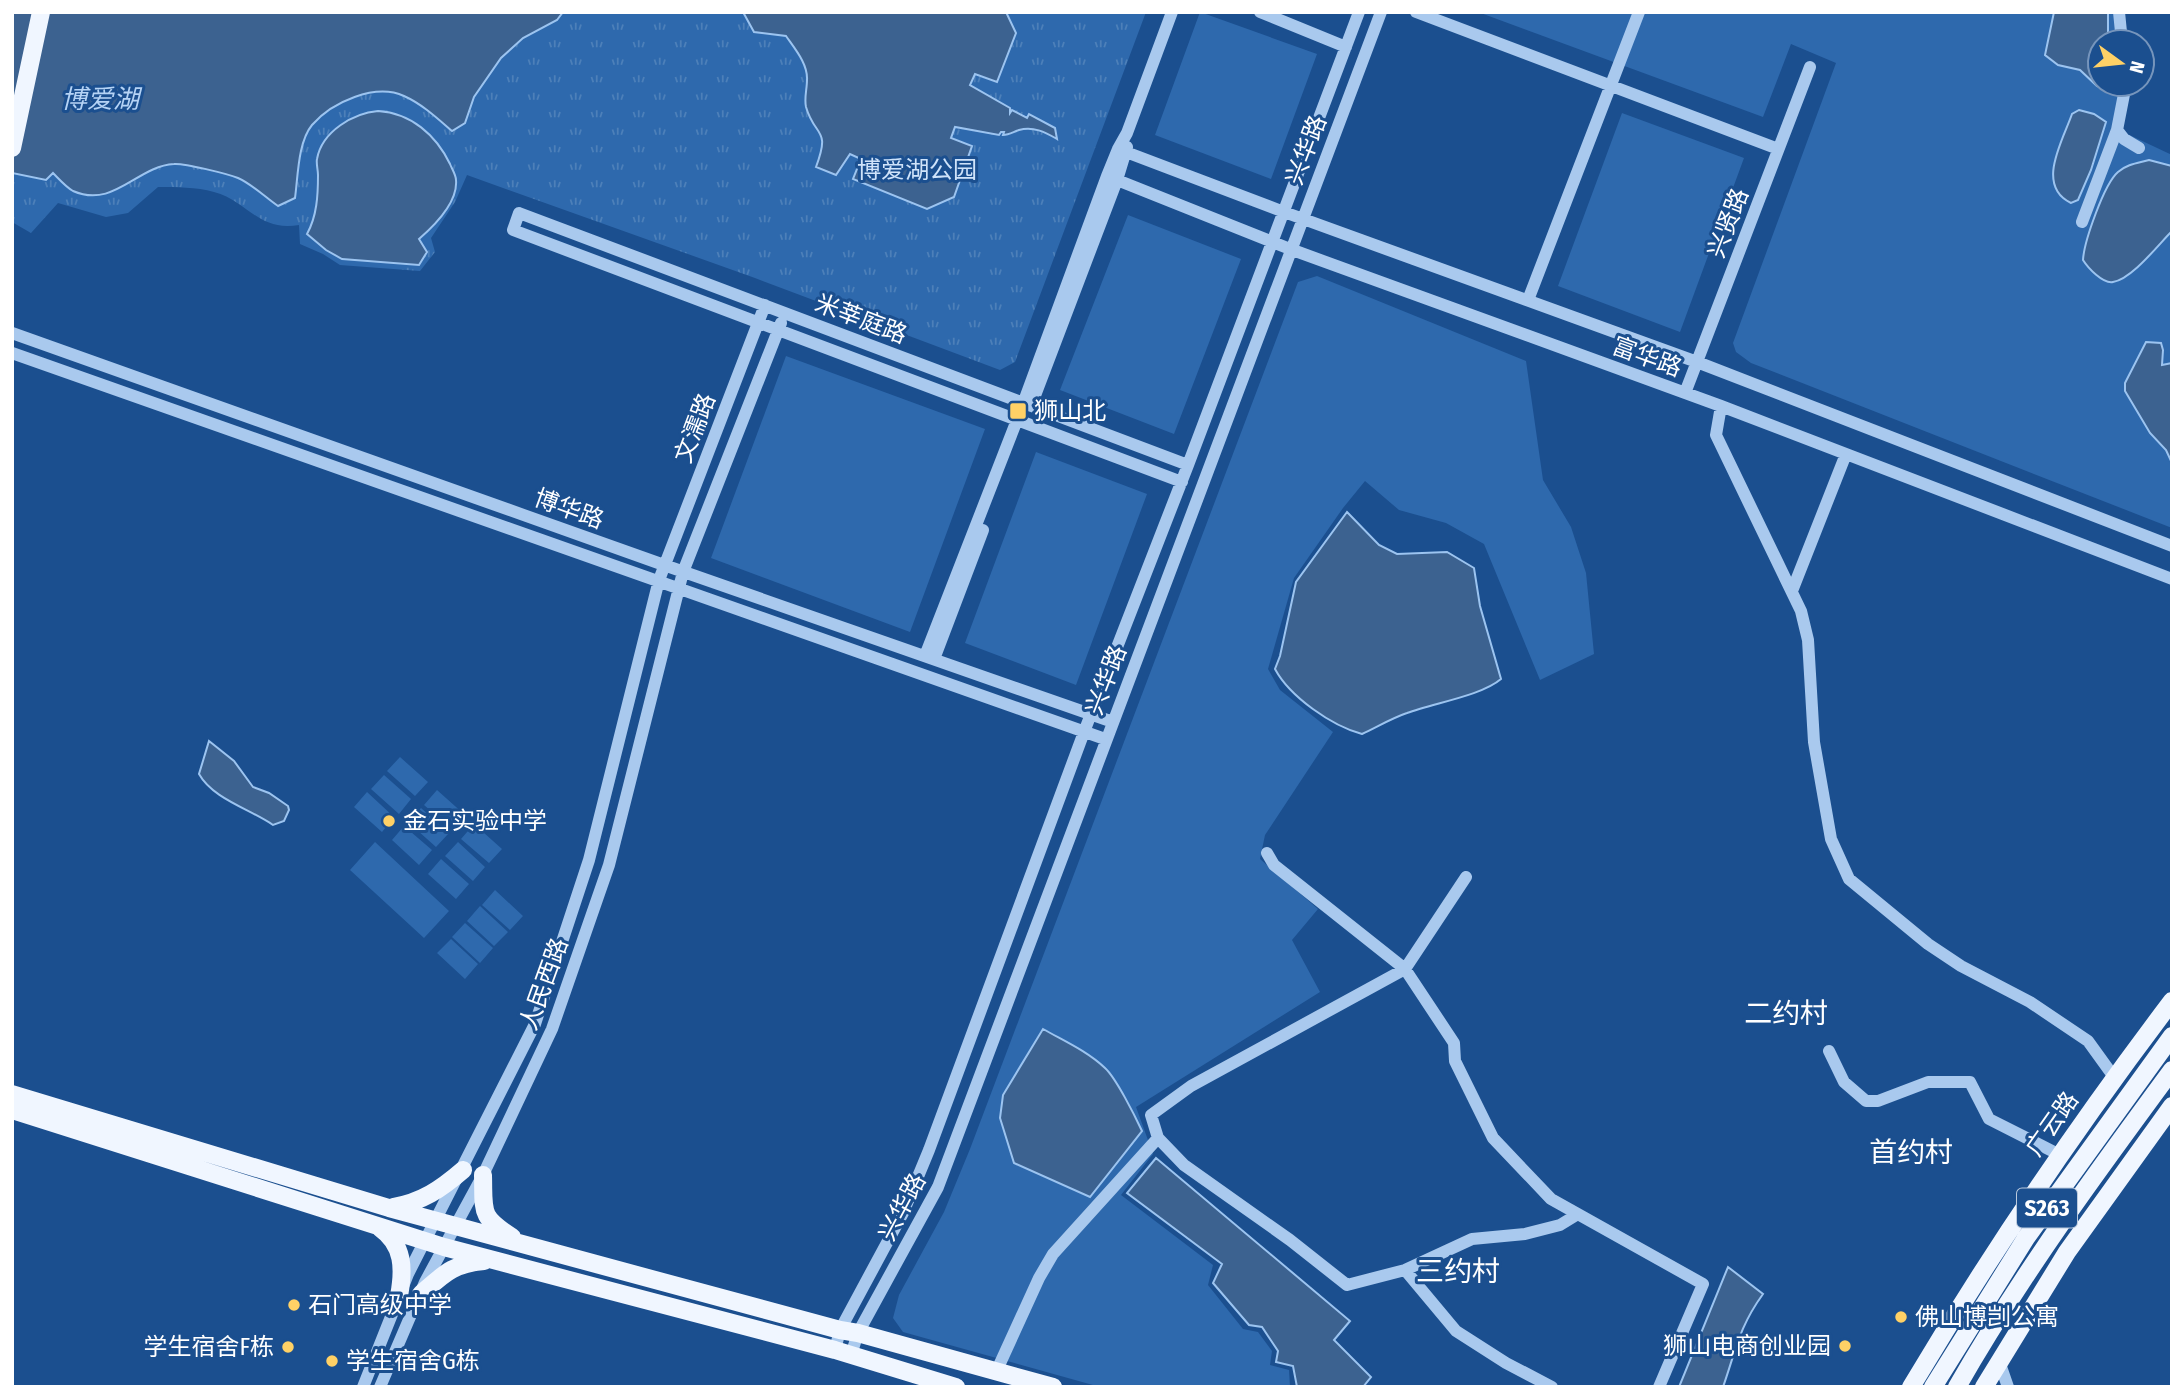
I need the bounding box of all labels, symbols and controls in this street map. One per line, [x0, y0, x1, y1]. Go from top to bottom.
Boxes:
north arrow [2086, 28, 2156, 98]
text: N [2124, 59, 2150, 76]
water label: 博爱湖 [61, 84, 143, 115]
street label: 兴华路 [1280, 111, 1332, 189]
park label: 博爱湖公园 [857, 156, 977, 184]
street label: 兴贤路 [1702, 184, 1754, 262]
street label: 米莘庭路 [811, 289, 911, 349]
street label: 富华路 [1608, 332, 1686, 382]
street label: 文濡路 [669, 389, 721, 467]
place label: 狮山北 [1034, 397, 1106, 425]
marker: 狮山北 [1008, 401, 1028, 421]
street label: 博华路 [530, 484, 608, 534]
street label: 兴华路 [1080, 641, 1132, 719]
place label: 金石实验中学 [403, 807, 547, 835]
marker: 金石实验中学 [381, 813, 397, 829]
street label: 人民西路 [514, 934, 574, 1034]
district label: 二约村 [1744, 997, 1828, 1030]
street label: 广云路 [2020, 1086, 2084, 1162]
district label: 首约村 [1869, 1136, 1953, 1169]
street label: 兴华路 [873, 1169, 931, 1245]
road number: S263 [2017, 1189, 2077, 1228]
district label: 三约村 [1416, 1255, 1500, 1288]
place label: 石门高级中学 [308, 1291, 452, 1319]
marker: 石门高级中学 [286, 1297, 302, 1313]
place label: 佛山博剀公寓 [1915, 1303, 2059, 1331]
marker: 佛山博剀公寓 [1893, 1309, 1909, 1325]
place label: 狮山电商创业园 [1663, 1332, 1831, 1360]
place label: 学生宿舍F栋 [143, 1333, 274, 1361]
marker: 狮山电商创业园 [1837, 1338, 1853, 1354]
marker: 学生宿舍F栋 [280, 1339, 296, 1355]
place label: 学生宿舍G栋 [346, 1347, 480, 1375]
marker: 学生宿舍G栋 [324, 1353, 340, 1369]

